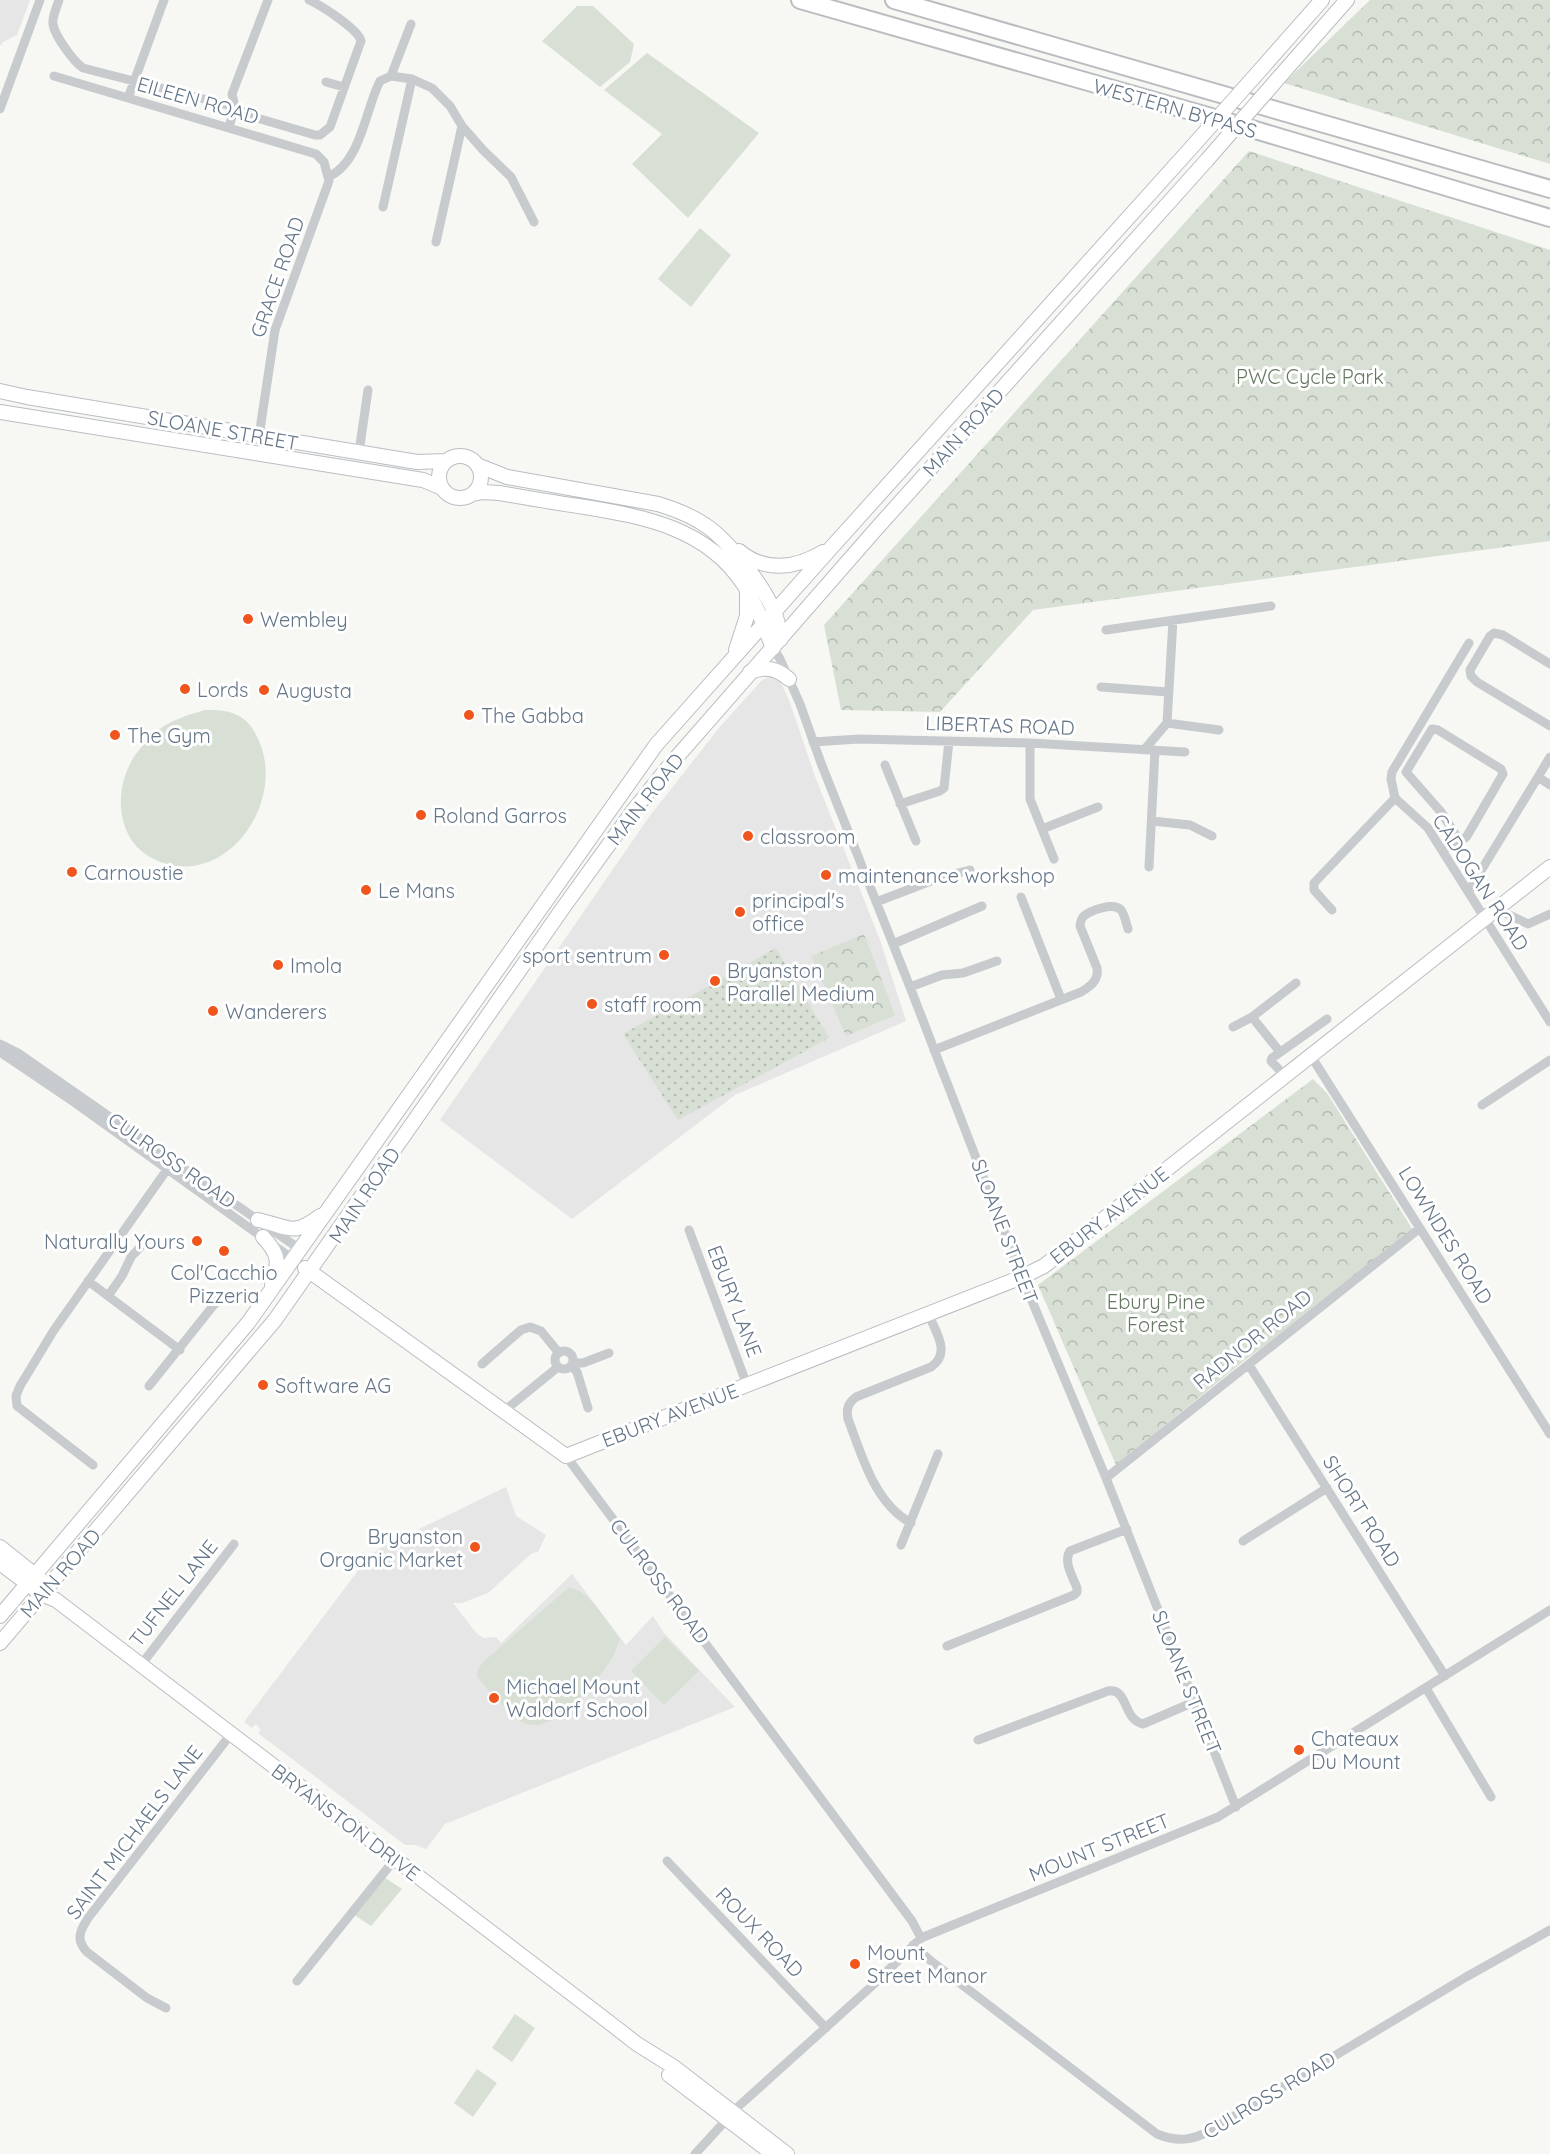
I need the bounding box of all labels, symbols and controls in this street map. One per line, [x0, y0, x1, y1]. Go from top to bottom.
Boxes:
street label: EILEEN ROAD [134, 71, 262, 129]
street label: WESTERN BYPASS [1090, 73, 1260, 143]
street label: GRACE ROAD [245, 213, 309, 341]
park label: PWC Cycle Park [1236, 364, 1384, 389]
street label: MAIN ROAD [917, 383, 1009, 481]
street label: SLOANE STREET [146, 404, 300, 456]
place label: Wembley [260, 607, 348, 632]
marker: Wembley [241, 612, 255, 626]
place label: Lords [197, 677, 248, 702]
place label: Augusta [276, 678, 352, 703]
marker: Lords [178, 682, 192, 696]
marker: Augusta [257, 683, 271, 697]
place label: The Gabba [481, 703, 584, 728]
marker: The Gabba [462, 708, 476, 722]
street label: LIBERTAS ROAD [925, 710, 1075, 740]
place label: The Gym [127, 723, 211, 748]
marker: The Gym [108, 728, 122, 742]
street label: MAIN ROAD [601, 748, 689, 850]
place label: Roland Garros [433, 803, 567, 828]
marker: Roland Garros [414, 808, 428, 822]
street label: CADOGAN ROAD [1427, 809, 1535, 955]
place label: classroom [760, 824, 856, 849]
marker: classroom [741, 829, 755, 843]
place label: Carnoustie [84, 860, 184, 885]
place label: maintenance workshop [838, 863, 1055, 888]
marker: Carnoustie [65, 865, 79, 879]
marker: maintenance workshop [819, 868, 833, 882]
place label: Le Mans [378, 878, 455, 903]
marker: Le Mans [359, 883, 373, 897]
place label: principal's office [752, 888, 844, 936]
marker: principal's office [733, 905, 747, 919]
place label: sport sentrum [522, 943, 652, 968]
marker: sport sentrum [657, 948, 671, 962]
place label: Imola [290, 953, 342, 978]
marker: Imola [271, 958, 285, 972]
place label: Bryanston Parallel Medium [727, 958, 875, 1006]
marker: Bryanston Parallel Medium [708, 974, 722, 988]
place label: staff room [604, 992, 702, 1017]
marker: staff room [585, 997, 599, 1011]
place label: Wanderers [225, 999, 327, 1024]
marker: Wanderers [206, 1004, 220, 1018]
street label: CULROSS ROAD [103, 1107, 241, 1213]
street label: MAIN ROAD [323, 1142, 405, 1248]
street label: SLOANE STREET [966, 1155, 1044, 1307]
street label: EBURY AVENUE [1044, 1161, 1174, 1269]
street label: LOWNDES ROAD [1394, 1161, 1498, 1309]
place label: Naturally Yours [44, 1229, 185, 1254]
marker: Naturally Yours [190, 1234, 204, 1248]
street label: EBURY LANE [702, 1242, 768, 1360]
marker: Col'Cacchio Pizzeria [217, 1244, 231, 1258]
place label: Col'Cacchio Pizzeria [170, 1260, 278, 1308]
street label: RADNOR ROAD [1188, 1284, 1316, 1394]
park label: Ebury Pine Forest [1107, 1289, 1205, 1337]
place label: Software AG [275, 1373, 391, 1398]
street label: EBURY AVENUE [598, 1377, 742, 1453]
marker: Software AG [256, 1378, 270, 1392]
street label: SHORT ROAD [1318, 1450, 1406, 1572]
street label: CULROSS ROAD [605, 1514, 715, 1648]
street label: MAIN ROAD [14, 1523, 106, 1623]
place label: Bryanston Organic Market [319, 1524, 463, 1572]
street label: TUFNEL LANE [123, 1534, 223, 1652]
marker: Bryanston Organic Market [468, 1540, 482, 1554]
street label: SLOANE STREET [1147, 1607, 1227, 1757]
place label: Michael Mount Waldorf School [506, 1674, 648, 1722]
marker: Michael Mount Waldorf School [487, 1691, 501, 1705]
place label: Chateaux Du Mount [1311, 1726, 1401, 1774]
street label: SAINT MICHAELS LANE [60, 1740, 208, 1924]
marker: Chateaux Du Mount [1292, 1743, 1306, 1757]
street label: BRYANSTON DRIVE [267, 1758, 425, 1886]
street label: MOUNT STREET [1025, 1807, 1173, 1887]
street label: ROUX ROAD [711, 1882, 809, 1982]
place label: Mount Street Manor [867, 1940, 987, 1988]
marker: Mount Street Manor [848, 1957, 862, 1971]
street label: CULROSS ROAD [1198, 2046, 1340, 2144]

